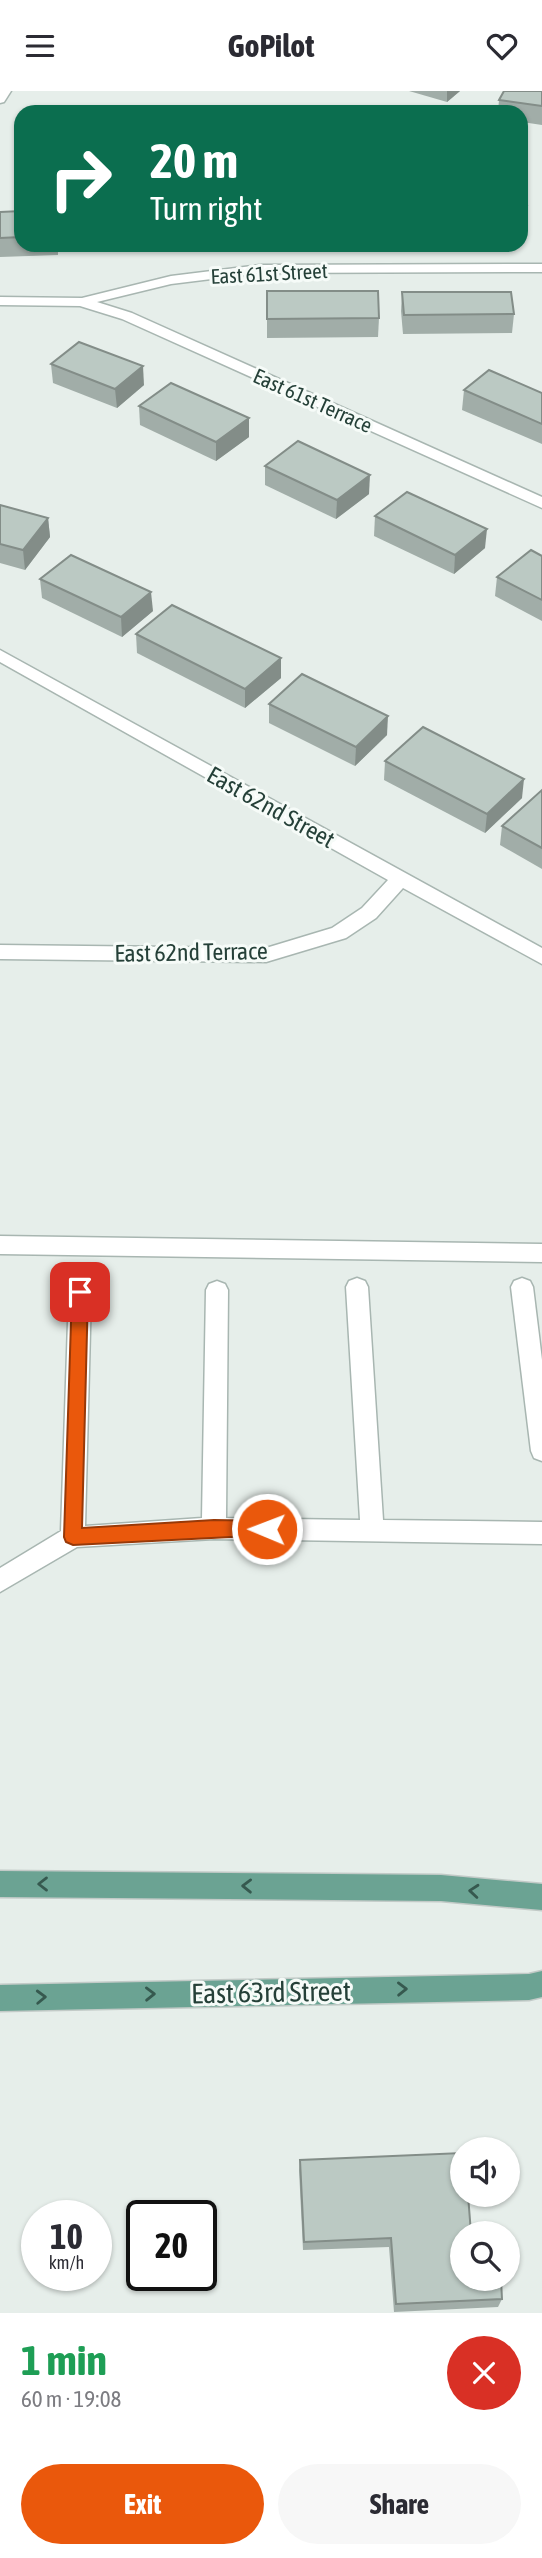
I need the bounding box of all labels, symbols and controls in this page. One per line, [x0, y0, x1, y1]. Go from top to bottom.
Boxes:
icon: menu [21, 27, 59, 65]
text: GoPilot [227, 27, 315, 64]
icon: heart [483, 27, 521, 65]
text: 20 m [150, 132, 238, 188]
icon: right [35, 133, 126, 224]
text: Turn right [150, 190, 263, 227]
street label: East 61st Street [210, 258, 328, 288]
street label: East 61st Terrace [250, 363, 376, 437]
street label: East 62nd Street [203, 761, 340, 853]
street label: East 62nd Terrace [114, 937, 268, 967]
pin [50, 1262, 110, 1322]
icon: arrive [61, 1273, 99, 1311]
position arrow [230, 1492, 304, 1566]
one-way arrow [37, 1876, 47, 1892]
one-way arrow [241, 1878, 251, 1894]
one-way arrow [468, 1884, 479, 1899]
street label: East 63rd Street [191, 1975, 351, 2009]
one-way arrow [396, 1982, 407, 1997]
one-way arrow [145, 1986, 155, 2002]
one-way arrow [35, 1989, 46, 2004]
map controls [450, 2137, 520, 2291]
button: sound [450, 2137, 520, 2207]
speed limit sign: 20 [126, 2200, 217, 2291]
text: 10 [50, 2216, 83, 2256]
button: search [450, 2221, 520, 2291]
text: km/h [49, 2252, 84, 2273]
text: 1 min [21, 2336, 107, 2384]
button: close [447, 2336, 521, 2410]
text: 60 m · 19:08 [21, 2386, 121, 2412]
button: Exit [21, 2464, 264, 2544]
button: Share [278, 2464, 521, 2544]

